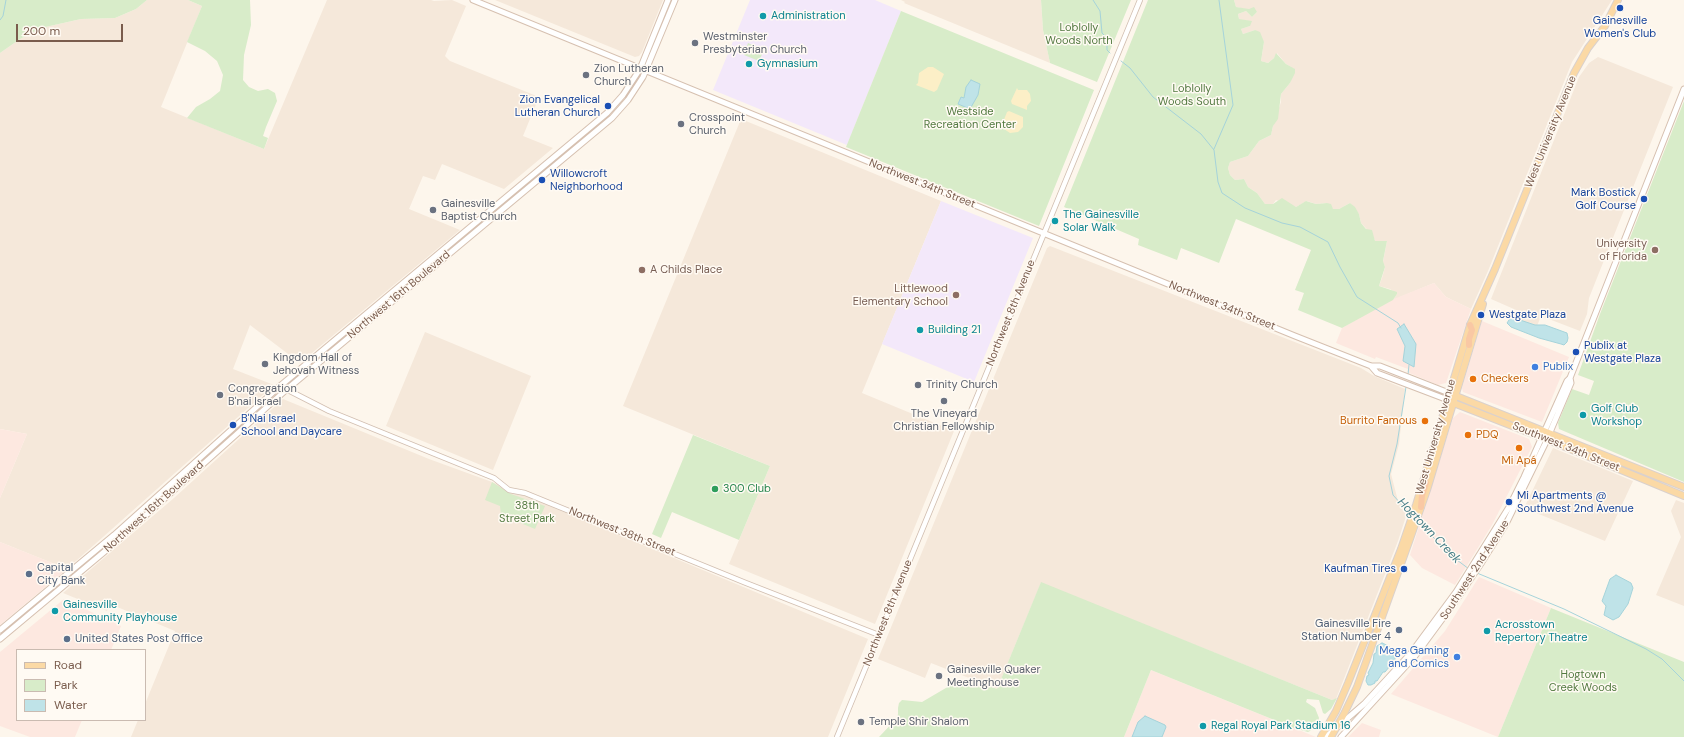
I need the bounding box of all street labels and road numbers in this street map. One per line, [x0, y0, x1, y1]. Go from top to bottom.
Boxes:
street label: West University Avenue [1522, 74, 1580, 190]
street label: Northwest 34th Street [867, 157, 977, 211]
street label: Northwest 16th Boulevard [345, 248, 453, 342]
street label: Northwest 8th Avenue [984, 258, 1038, 368]
street label: Northwest 34th Street [1167, 279, 1277, 333]
street label: West University Avenue [1413, 378, 1459, 496]
street label: Southwest 34th Street [1510, 419, 1622, 475]
street label: Northwest 16th Boulevard [101, 459, 207, 555]
street label: Northwest 38th Street [567, 505, 677, 559]
street label: Southwest 2nd Avenue [1438, 517, 1512, 623]
street label: Northwest 8th Avenue [861, 558, 915, 668]

